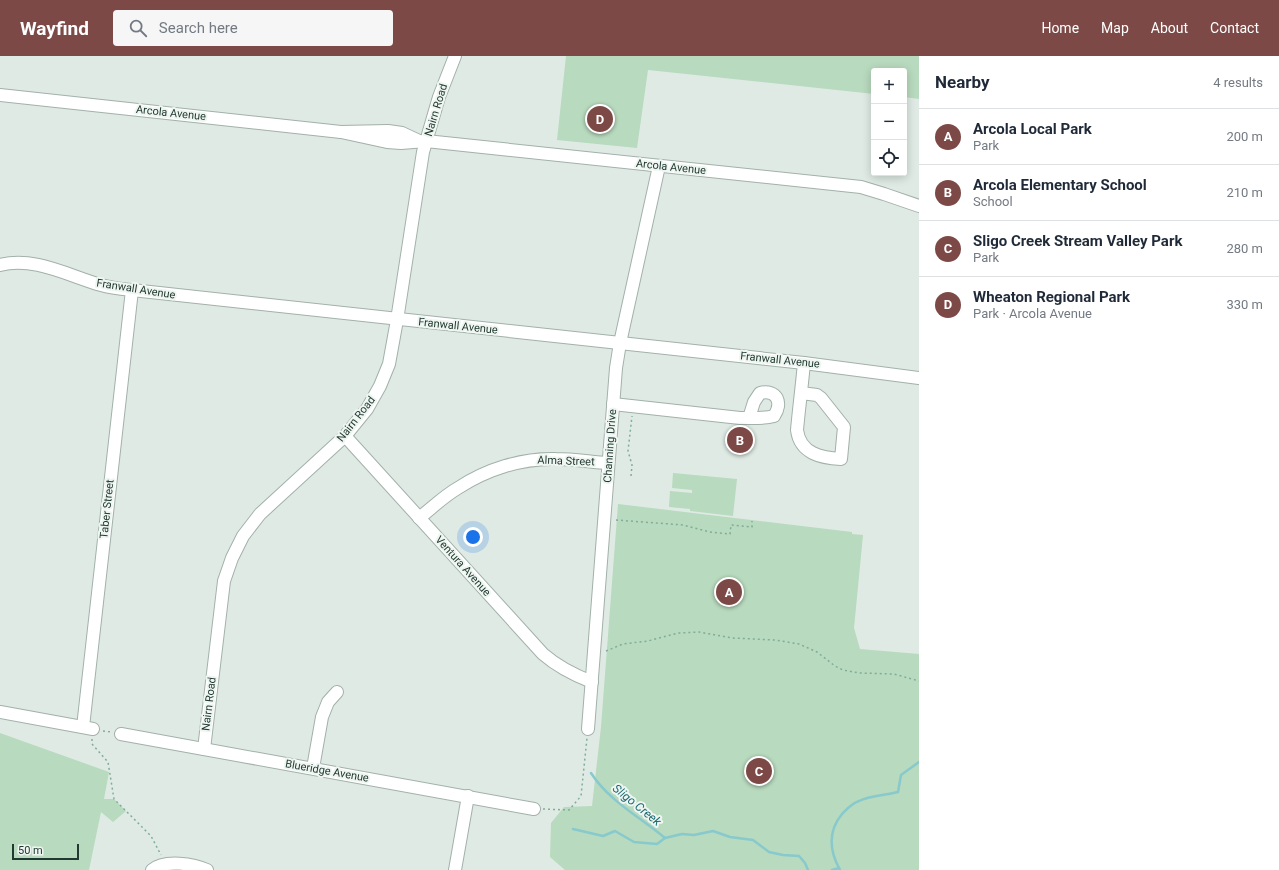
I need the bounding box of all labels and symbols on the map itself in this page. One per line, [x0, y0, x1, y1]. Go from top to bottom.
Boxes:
street label: Nairn Road [422, 82, 450, 138]
street label: Arcola Avenue [135, 103, 207, 123]
pin: D [587, 104, 613, 134]
street label: Arcola Avenue [635, 157, 707, 177]
street label: Franwall Avenue [96, 276, 177, 302]
street label: Franwall Avenue [418, 315, 499, 337]
street label: Franwall Avenue [740, 349, 821, 371]
street label: Nairn Road [334, 394, 378, 444]
street label: Channing Drive [601, 409, 619, 483]
pin: B [727, 425, 753, 455]
street label: Alma Street [537, 454, 595, 469]
street label: Taber Street [97, 478, 117, 539]
your location [463, 527, 483, 547]
street label: Ventura Avenue [433, 533, 494, 599]
pin: A [716, 577, 742, 607]
street label: Nairn Road [199, 676, 219, 732]
pin: C [746, 756, 772, 786]
street label: Blueridge Avenue [284, 757, 370, 785]
water label: Sligo Creek [610, 781, 665, 829]
scale bar [12, 842, 79, 861]

